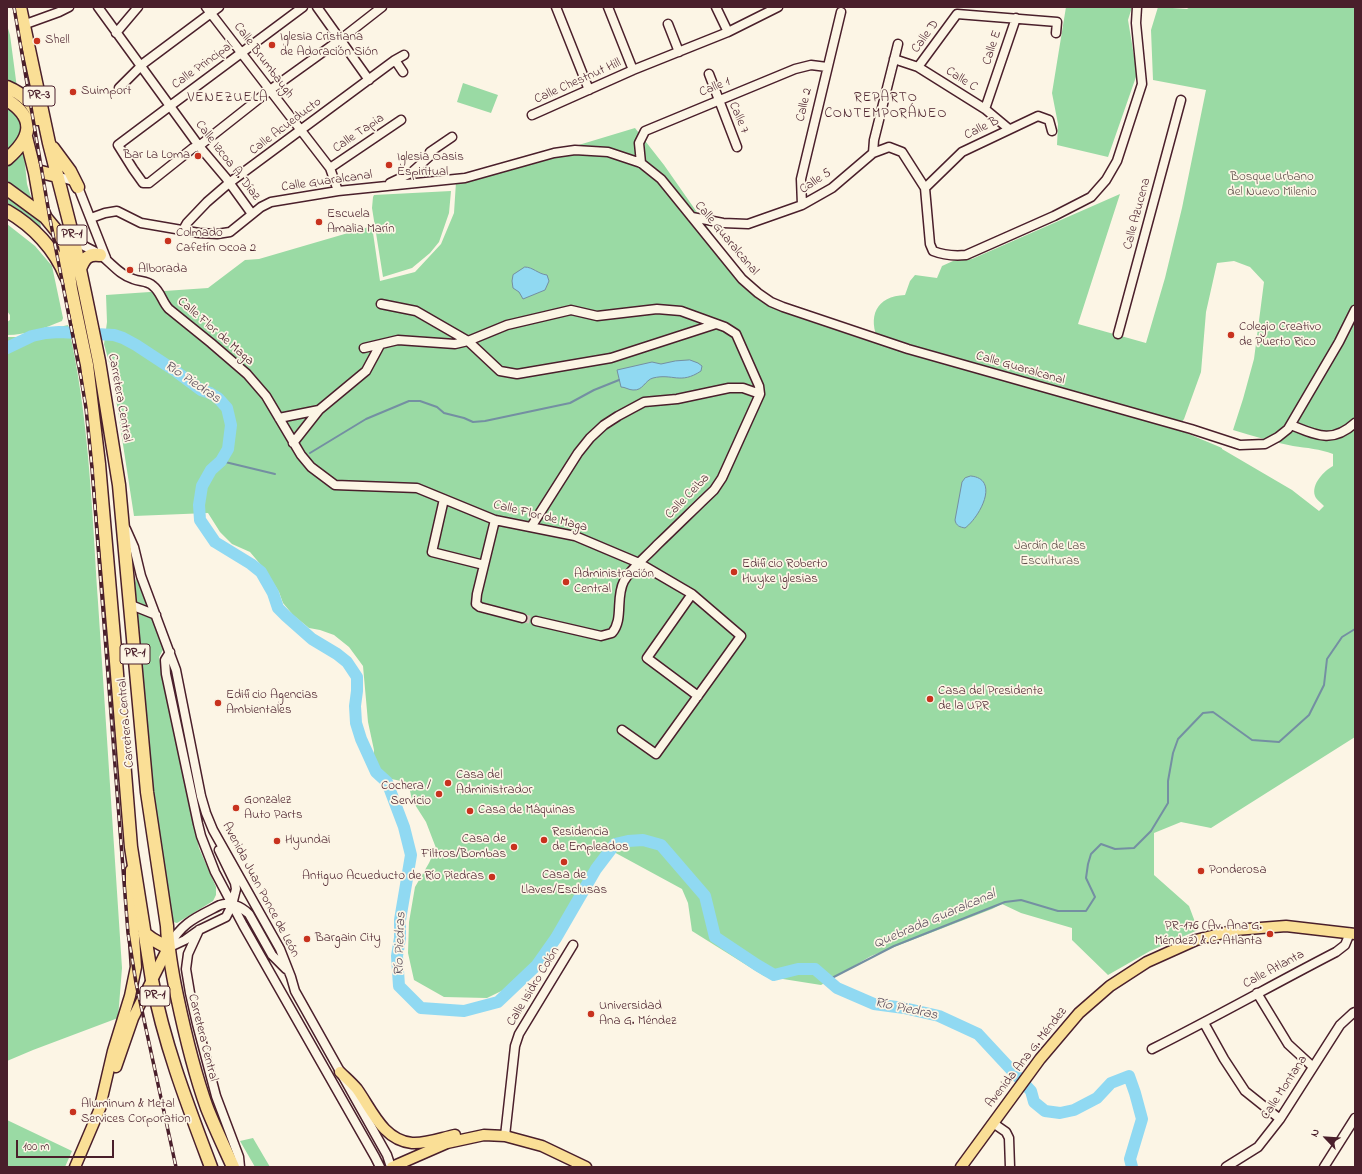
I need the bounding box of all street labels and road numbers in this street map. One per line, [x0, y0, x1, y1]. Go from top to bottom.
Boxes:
street label: Calle D [909, 17, 943, 57]
street label: Calle Brumbaugh [229, 20, 297, 102]
street label: Calle E [980, 29, 1006, 67]
street label: Calle Principal [169, 39, 237, 93]
street label: Calle Chestnut Hill [532, 56, 624, 108]
street label: Calle C [942, 64, 980, 96]
street label: Calle 1 [697, 75, 733, 101]
road number: PR-3 [23, 86, 55, 106]
street label: Calle 2 [794, 87, 816, 123]
street label: Calle Acueducto [247, 95, 325, 159]
street label: Calle 7 [724, 100, 752, 136]
street label: Calle Tapia [330, 111, 388, 157]
street label: Calle B [962, 114, 1002, 144]
street label: Calle Izcoa A. Díaz [191, 118, 263, 204]
street label: Calle 5 [797, 166, 835, 198]
street label: Calle Guaralcanal [280, 168, 374, 196]
street label: Calle Azucena [1121, 176, 1155, 252]
street label: Calle Guaralcanal [691, 199, 761, 279]
road number: PR-1 [57, 225, 87, 245]
street label: Calle Flor de Maga [174, 294, 256, 370]
street label: Calle Guaralcanal [974, 349, 1066, 389]
street label: Carretera Central [104, 353, 134, 443]
street label: Calle Ceiba [663, 471, 713, 523]
street label: Calle Flor de Maga [491, 498, 589, 536]
road number: PR-1 [120, 644, 150, 664]
street label: Carretera Central [115, 678, 139, 768]
street label: Avenida Juan Ponce de León [218, 820, 302, 960]
street label: Calle Isidro Colón [504, 944, 564, 1030]
street label: Calle Atlanta [1241, 947, 1307, 993]
road number: PR-1 [140, 986, 170, 1006]
street label: Carretera Central [184, 993, 220, 1083]
street label: Avenida Ana G. Méndez [983, 1005, 1071, 1111]
street label: Calle Montana [1258, 1053, 1312, 1123]

